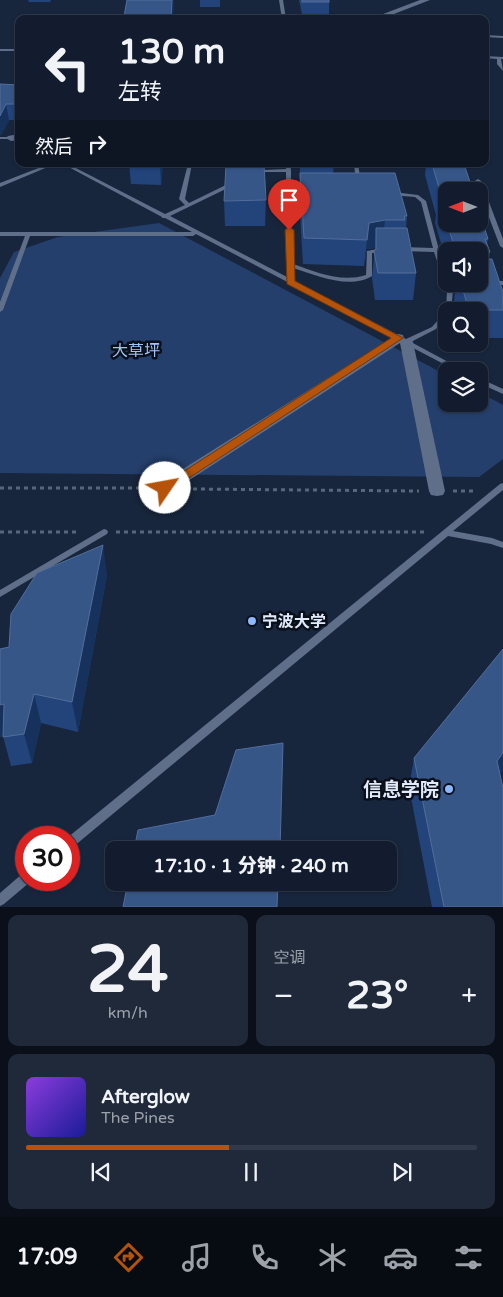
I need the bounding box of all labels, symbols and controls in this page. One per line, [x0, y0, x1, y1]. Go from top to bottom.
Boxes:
text: 130 m [118, 31, 225, 73]
icon: left [35, 35, 100, 100]
text: 左转 [118, 79, 162, 105]
icon: right [83, 130, 111, 158]
text: 然后 [35, 136, 73, 158]
pin [268, 179, 310, 230]
north arrow [438, 182, 488, 232]
map controls [438, 182, 488, 412]
icon: arrive [275, 186, 303, 214]
button: sound [438, 242, 488, 292]
button: search [438, 302, 488, 352]
park label: 大草坪 [112, 341, 160, 361]
button: layers [438, 362, 488, 412]
position arrow [138, 461, 190, 513]
place label: 宁波大学 [262, 612, 326, 632]
marker: 宁波大学 [246, 615, 258, 627]
place label: 信息学院 [363, 779, 439, 801]
marker: 信息学院 [443, 783, 455, 795]
speed limit sign: 30 [15, 826, 80, 891]
text: 17:10 · 1 分钟 · 240 m [153, 855, 349, 877]
text: 24 [87, 931, 169, 1010]
text: 空调 [274, 948, 306, 968]
text: 23° [346, 973, 408, 1019]
text: − [274, 979, 293, 1013]
text: + [461, 979, 477, 1013]
text: km/h [108, 1003, 148, 1023]
text: Afterglow [101, 1086, 190, 1108]
text: The Pines [101, 1108, 175, 1128]
icon: previous [87, 1158, 115, 1186]
icon: pause [237, 1158, 265, 1186]
icon: next [388, 1158, 416, 1186]
icon: directions [111, 1240, 146, 1275]
icon: music [179, 1240, 214, 1275]
icon: phone [247, 1240, 282, 1275]
icon: climate [315, 1240, 350, 1275]
icon: car [383, 1240, 418, 1275]
icon: filters [451, 1240, 486, 1275]
text: 17:09 [17, 1244, 78, 1270]

